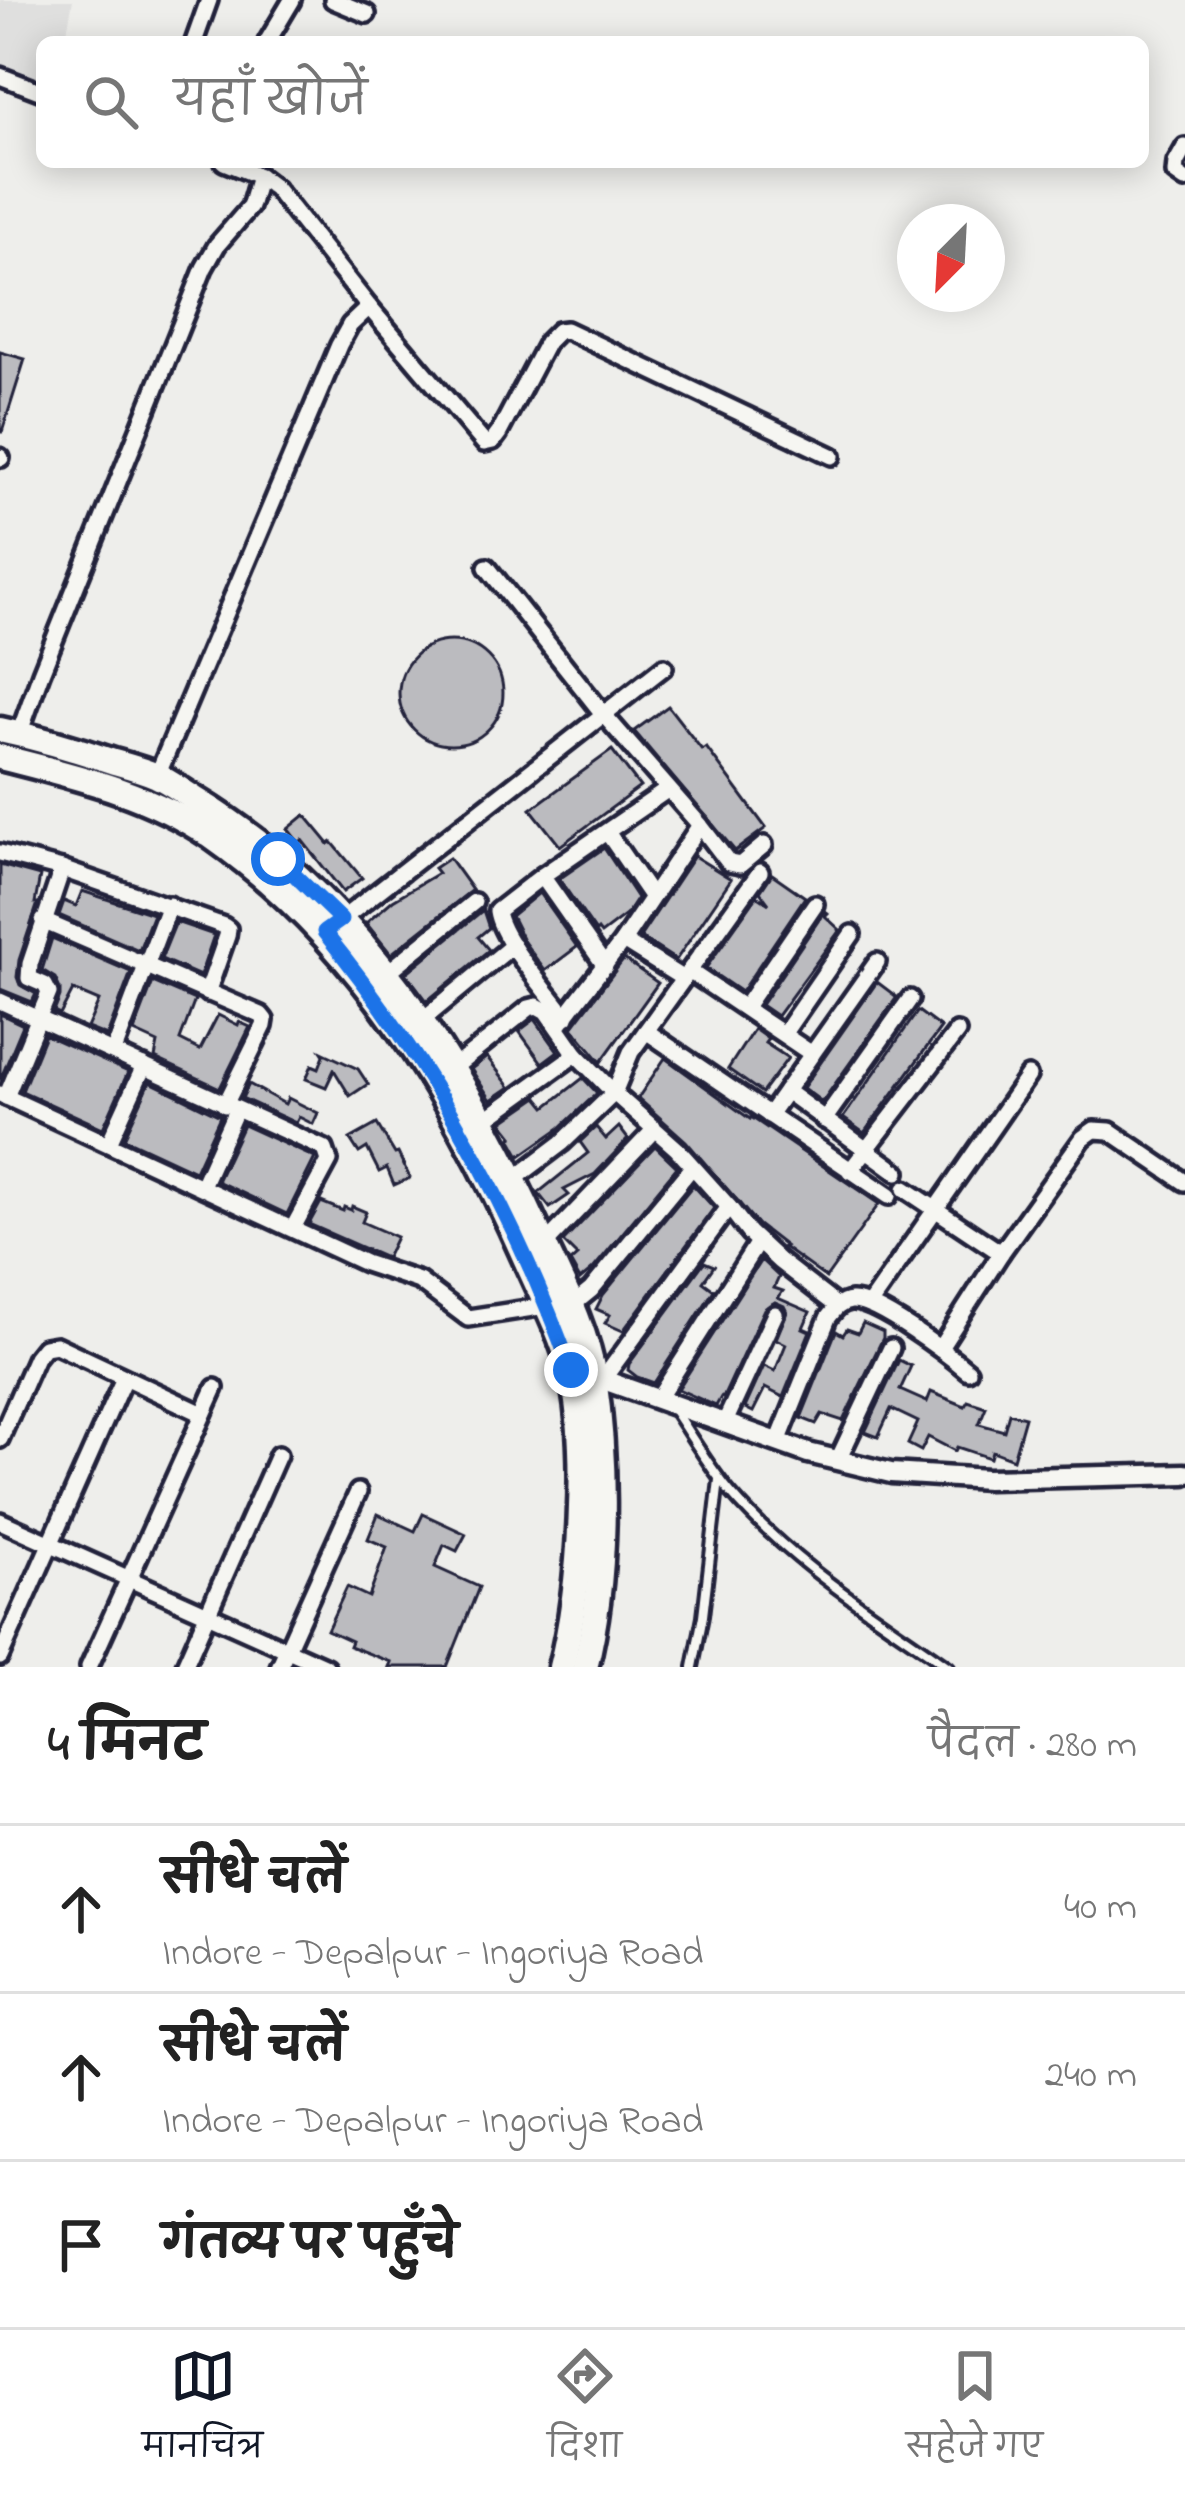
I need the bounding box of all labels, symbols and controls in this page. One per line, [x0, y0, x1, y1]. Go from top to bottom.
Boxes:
search box [36, 36, 1149, 168]
icon: search [78, 69, 144, 135]
text: यहाँ खोजें [174, 70, 367, 136]
north arrow [897, 204, 1005, 312]
route start [251, 832, 305, 886]
route end [544, 1343, 598, 1397]
text: 4 मिनट [48, 1709, 206, 1784]
text: पैदल · 280 m [928, 1718, 1137, 1775]
text: सीधे चलें [162, 1848, 346, 1914]
icon: ahead [48, 1876, 114, 1942]
text: 40 m [1064, 1880, 1137, 1937]
text: Indore - Depalpur - Ingoriya Road [162, 1926, 703, 1983]
text: सीधे चलें [162, 2016, 346, 2082]
icon: ahead [48, 2044, 114, 2110]
text: 240 m [1045, 2048, 1137, 2105]
text: Indore - Depalpur - Ingoriya Road [162, 2094, 703, 2151]
icon: arrive [48, 2212, 114, 2278]
text: गंतव्य पर पहुँचे [162, 2213, 458, 2279]
tab: मानचित्र [142, 2343, 263, 2482]
tab: दिशा [547, 2343, 622, 2482]
tab: सहेजे गए [906, 2343, 1043, 2482]

